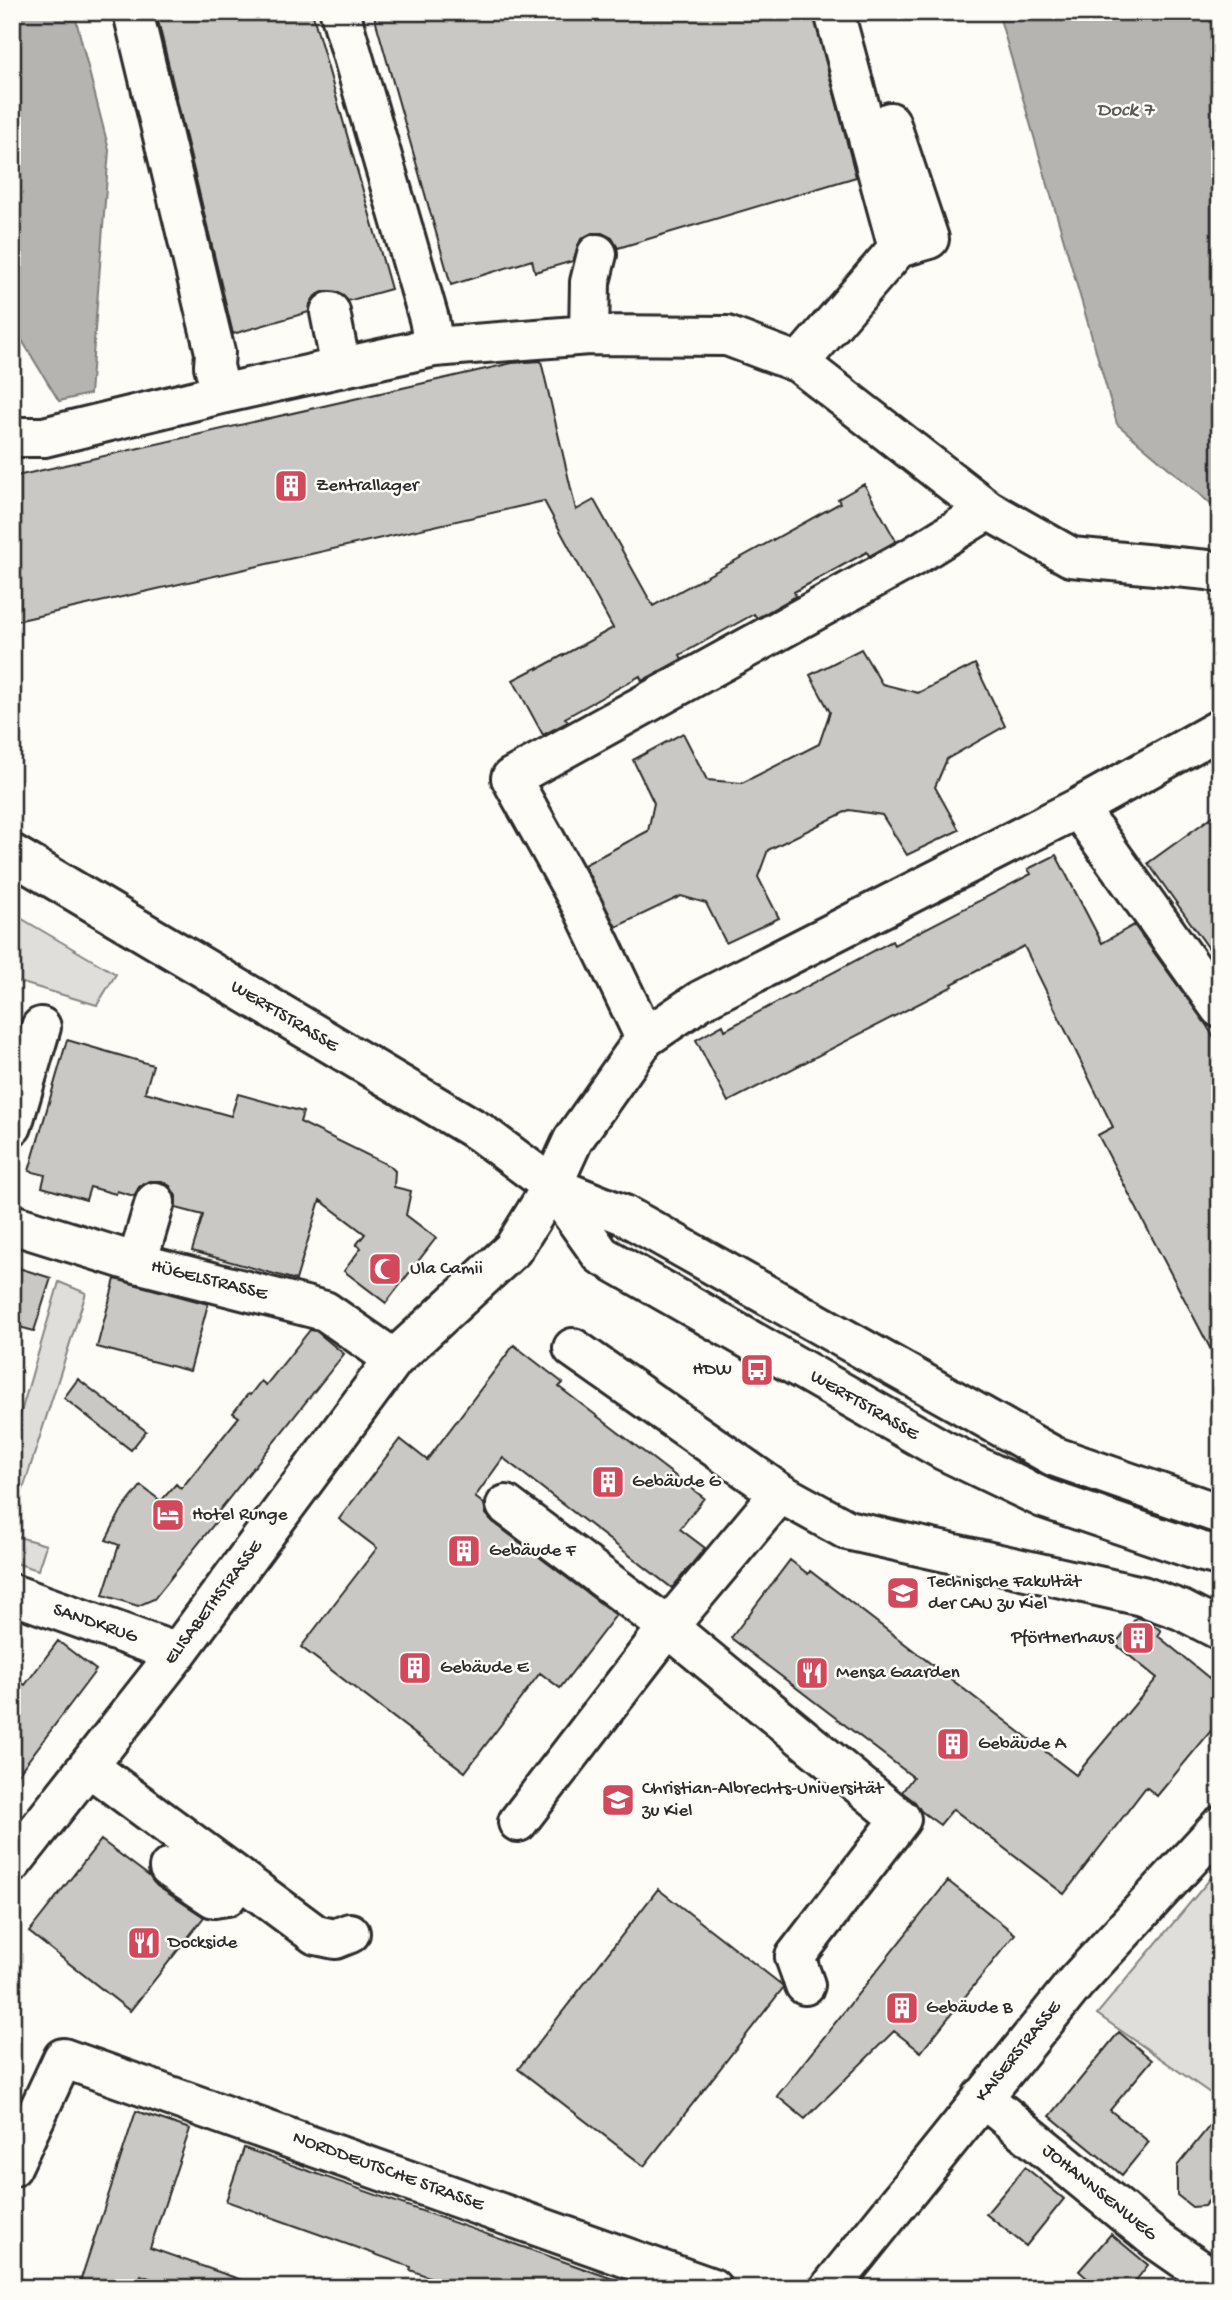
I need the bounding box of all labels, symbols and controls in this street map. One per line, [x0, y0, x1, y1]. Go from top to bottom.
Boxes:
water label: Dock 7 [1097, 99, 1156, 124]
building icon: Zentrallager [272, 467, 310, 505]
place label: Zentrallager [316, 475, 421, 498]
street label: WERFTSTRASSE [226, 976, 343, 1059]
mosque icon: Ula Camii [366, 1250, 404, 1288]
street label: HÜGELSTRASSE [148, 1255, 271, 1307]
place label: Ula Camii [410, 1258, 483, 1281]
bus stop icon: HDW [738, 1351, 776, 1389]
place label: HDW [693, 1359, 732, 1382]
street label: WERFTSTRASSE [806, 1366, 923, 1447]
building icon: Gebäude G [589, 1463, 627, 1501]
place label: Gebäude G [632, 1471, 722, 1494]
hotel icon: Hotel Runge [149, 1496, 187, 1534]
place label: Hotel Runge [192, 1504, 288, 1527]
building icon: Gebäude F [445, 1532, 483, 1570]
street label: ELISABETHSTRASSE [160, 1535, 269, 1670]
place label: Gebäude F [489, 1540, 577, 1563]
place label: Technische Fakultät der CAU zu Kiel [927, 1571, 1083, 1616]
school or university icon: Technische Fakultät der CAU zu Kiel [884, 1574, 922, 1612]
street label: SANDKRUG [50, 1599, 141, 1650]
building icon: Pförtnerhaus [1119, 1619, 1157, 1657]
place label: Pförtnerhaus [1010, 1627, 1115, 1650]
building icon: Gebäude E [396, 1649, 434, 1687]
restaurant icon: Mensa Gaarden [793, 1654, 831, 1692]
place label: Gebäude E [440, 1657, 530, 1680]
place label: Mensa Gaarden [836, 1662, 960, 1685]
building icon: Gebäude A [934, 1725, 972, 1763]
place label: Gebäude A [978, 1733, 1068, 1756]
place label: Christian-Albrechts-Universität zu Kiel [642, 1778, 886, 1823]
school or university icon: Christian-Albrechts-Universität zu Kiel [599, 1781, 637, 1819]
restaurant icon: Dockside [125, 1924, 163, 1962]
place label: Dockside [166, 1932, 237, 1955]
building icon: Gebäude B [883, 1989, 921, 2027]
street label: KAISERSTRASSE [971, 1996, 1068, 2107]
place label: Gebäude B [926, 1997, 1014, 2020]
street label: NORDDEUTSCHE STRASSE [289, 2127, 488, 2218]
street label: JOHANNSENWEG [1037, 2140, 1162, 2247]

